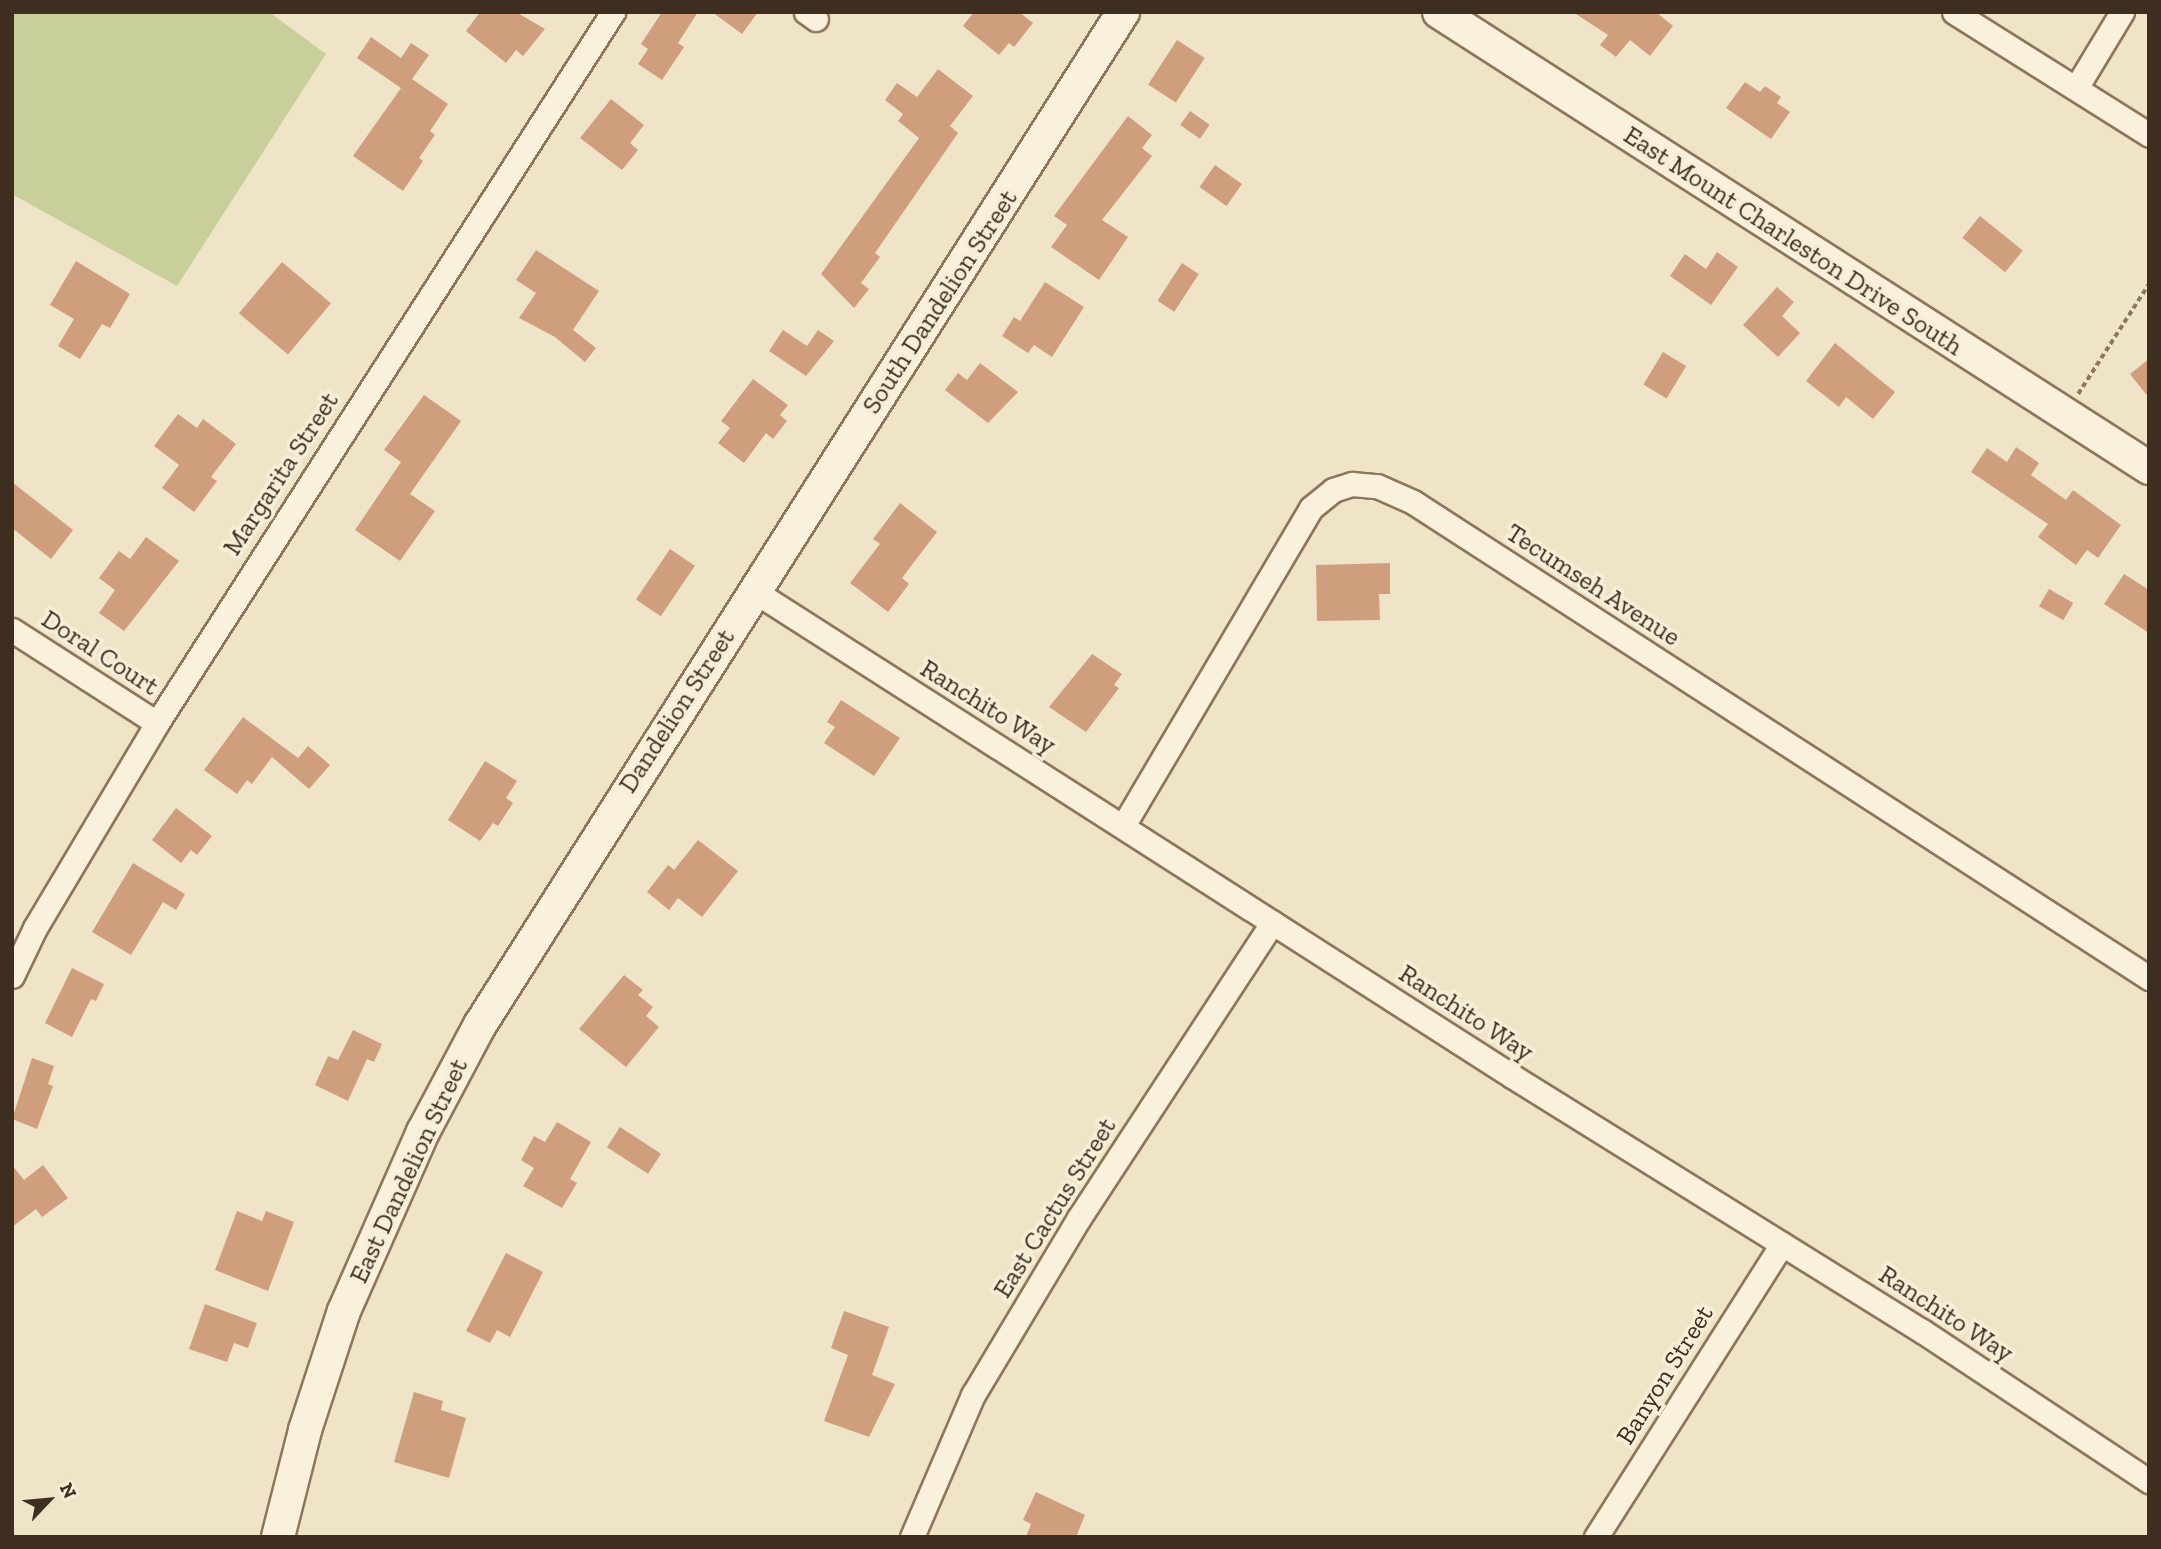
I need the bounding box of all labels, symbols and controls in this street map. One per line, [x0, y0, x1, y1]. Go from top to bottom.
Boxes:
street label: East Mount Charleston Drive South [1618, 120, 1968, 362]
street label: South Dandelion Street [856, 184, 1024, 420]
street label: Margarita Street [217, 387, 345, 561]
street label: Tecumseh Avenue [1500, 517, 1686, 653]
street label: Doral Court [36, 604, 164, 702]
street label: Dandelion Street [612, 623, 742, 799]
street label: Ranchito Way [914, 653, 1062, 761]
street label: Ranchito Way [1393, 958, 1539, 1068]
street label: East Dandelion Street [343, 1054, 475, 1288]
street label: East Cactus Street [987, 1112, 1123, 1304]
street label: Ranchito Way [1873, 1259, 2019, 1369]
street label: Banyon Street [1610, 1300, 1720, 1450]
north arrow [14, 1465, 84, 1535]
text: N [55, 1479, 82, 1502]

